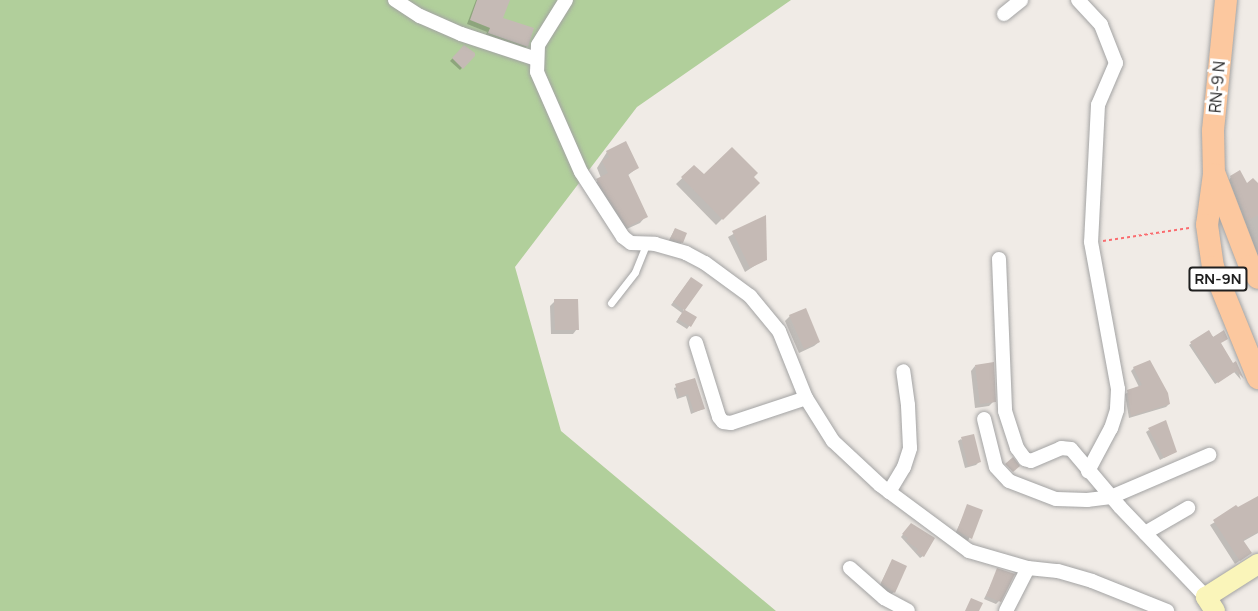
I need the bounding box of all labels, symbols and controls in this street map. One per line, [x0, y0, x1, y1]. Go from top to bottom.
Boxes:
street label: RN-9 N [1205, 60, 1229, 114]
road number: RN-9N [1188, 267, 1248, 291]

